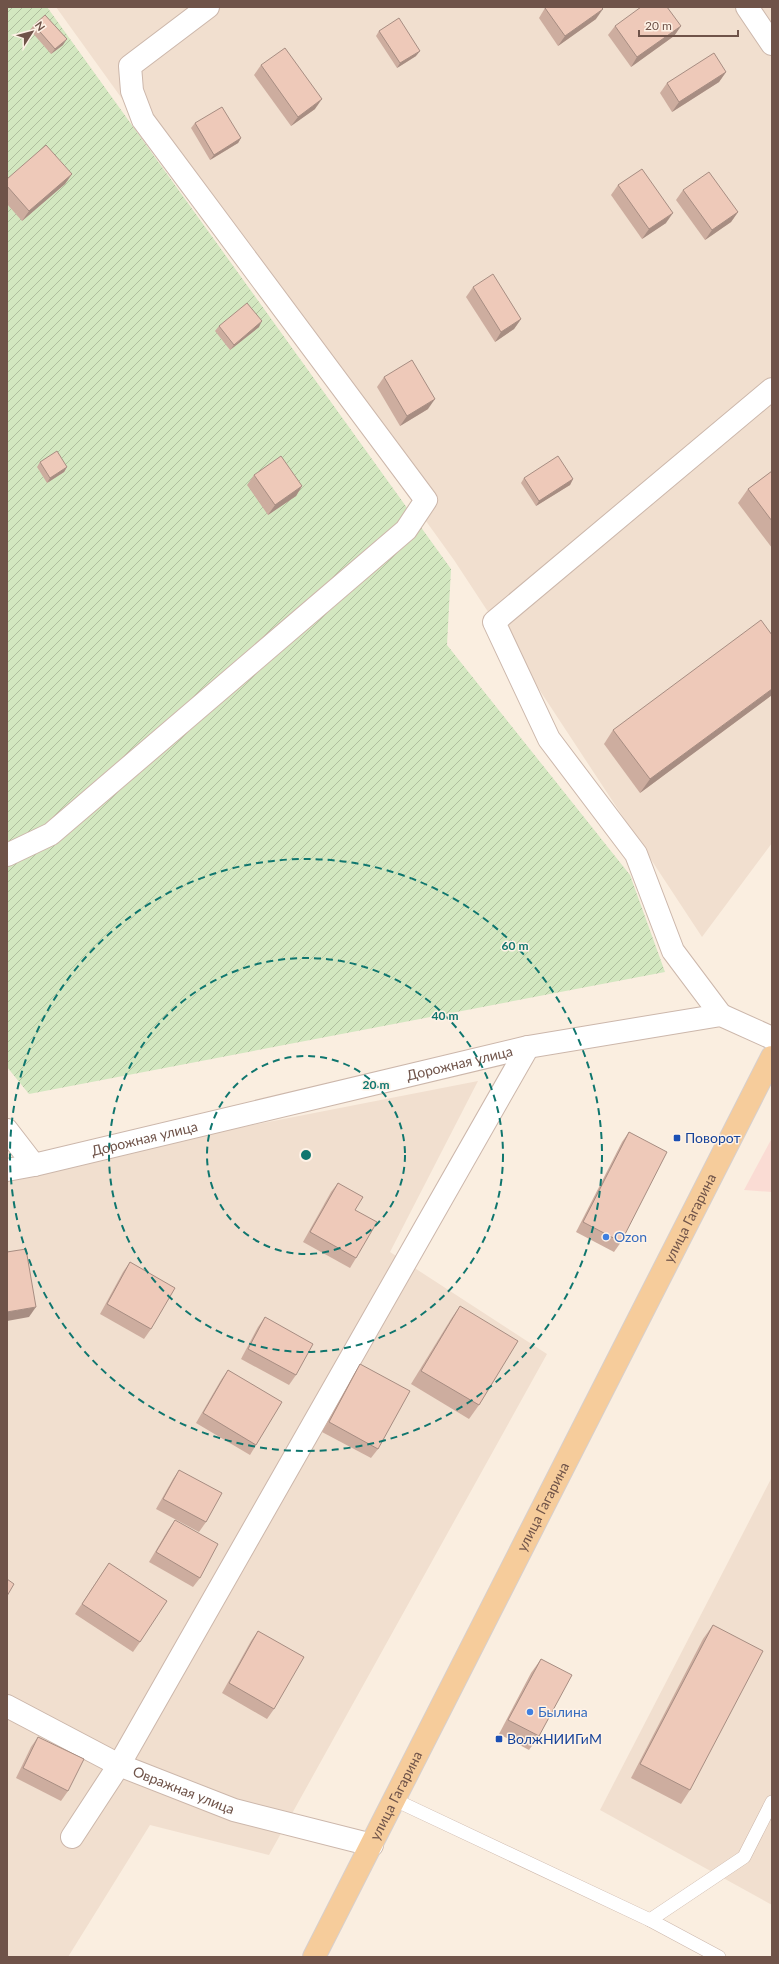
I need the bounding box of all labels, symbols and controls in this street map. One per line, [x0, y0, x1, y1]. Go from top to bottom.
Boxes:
north arrow [12, 12, 52, 52]
scale bar [639, 12, 738, 38]
text: 20 m [645, 18, 672, 33]
text: N [33, 19, 48, 33]
text: 60 m [502, 938, 528, 953]
text: 40 m [432, 1008, 458, 1023]
street label: Дорожная улица [405, 1042, 514, 1084]
text: 20 m [363, 1077, 389, 1092]
street label: Дорожная улица [89, 1117, 199, 1159]
place label: Поворот [685, 1129, 740, 1146]
marker: Поворот [672, 1133, 682, 1143]
centre of rings [299, 1148, 313, 1162]
street label: улица Гагарина [660, 1171, 719, 1265]
place label: Ozon [614, 1228, 647, 1245]
marker: Ozon [601, 1232, 611, 1242]
street label: улица Гагарина [513, 1459, 572, 1554]
place label: Былина [538, 1703, 588, 1720]
marker: Былина [525, 1707, 535, 1717]
place label: ВолжНИИГиМ [507, 1730, 602, 1747]
marker: ВолжНИИГиМ [494, 1734, 504, 1744]
street label: улица Гагарина [366, 1748, 425, 1843]
street label: Овражная улица [131, 1762, 237, 1817]

